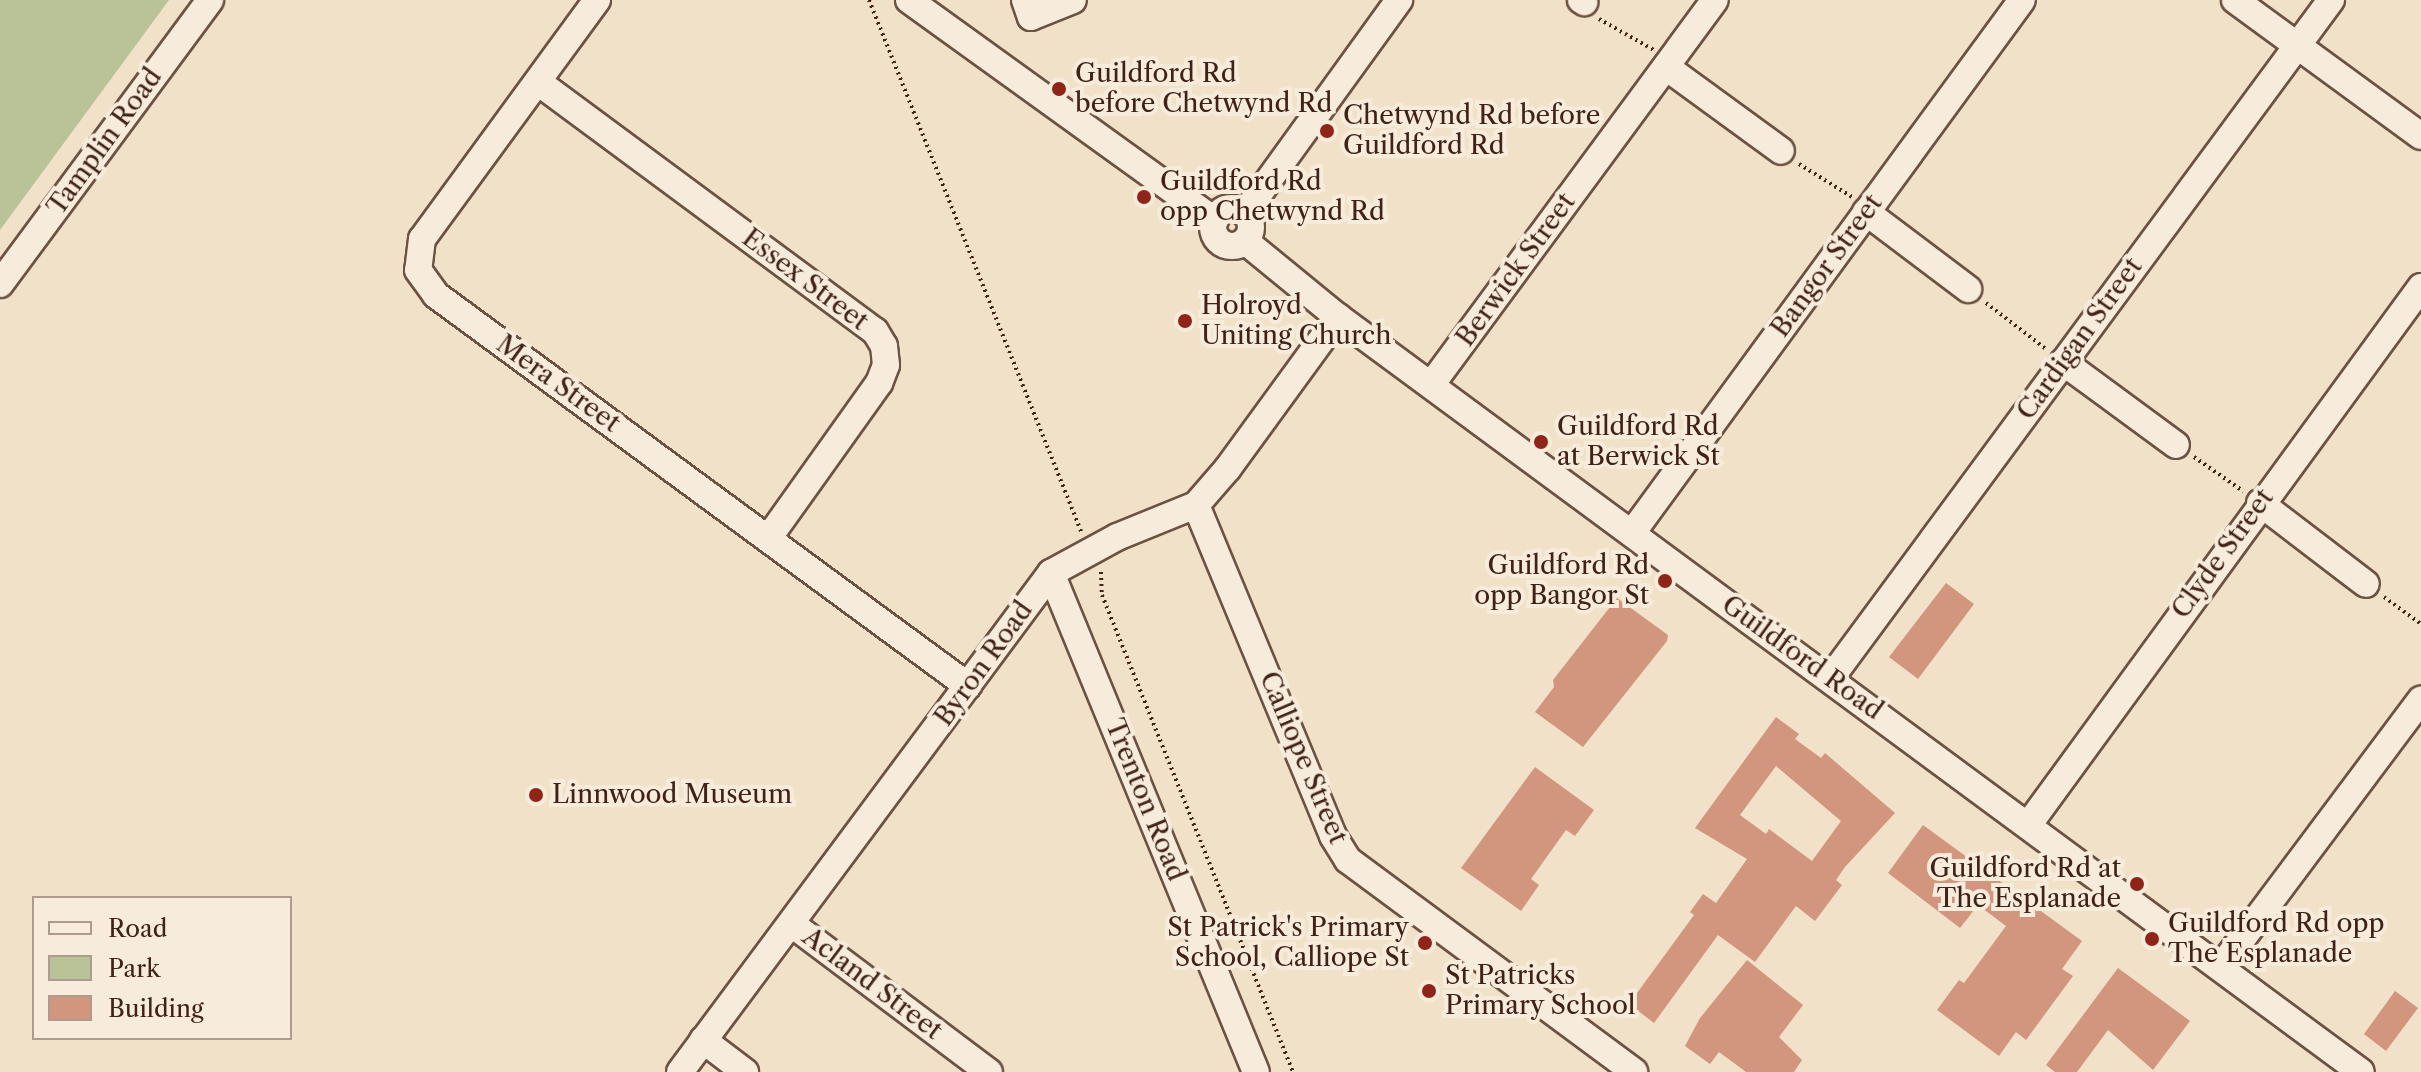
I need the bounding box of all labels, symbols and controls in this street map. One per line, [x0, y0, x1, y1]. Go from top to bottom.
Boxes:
place label: Guildford Rd before Chetwynd Rd [1075, 58, 1332, 120]
street label: Tamplin Road [41, 62, 169, 222]
marker: Guildford Rd before Chetwynd Rd [1050, 80, 1068, 98]
place label: Chetwynd Rd before Guildford Rd [1343, 100, 1600, 162]
marker: Chetwynd Rd before Guildford Rd [1318, 122, 1336, 140]
place label: Guildford Rd opp Chetwynd Rd [1160, 166, 1385, 228]
street label: Berwick Street [1450, 187, 1582, 353]
marker: Guildford Rd opp Chetwynd Rd [1135, 188, 1153, 206]
street label: Bangor Street [1765, 188, 1889, 344]
street label: Essex Street [736, 222, 874, 338]
street label: Cardigan Street [2011, 252, 2149, 426]
place label: Holroyd Uniting Church [1201, 290, 1391, 352]
marker: Holroyd Uniting Church [1176, 312, 1194, 330]
street label: Mera Street [490, 329, 626, 439]
place label: Guildford Rd at Berwick St [1557, 411, 1720, 472]
marker: Guildford Rd at Berwick St [1532, 433, 1550, 451]
street label: Clyde Street [2166, 483, 2280, 625]
place label: Guildford Rd opp Bangor St [1474, 550, 1649, 612]
marker: Guildford Rd opp Bangor St [1656, 572, 1674, 590]
street label: Guildford Road [1716, 589, 1888, 727]
street label: Byron Road [928, 596, 1040, 732]
street label: Calliope Street [1253, 667, 1353, 849]
street label: Trenton Road [1098, 714, 1192, 886]
place label: Linnwood Museum [552, 779, 792, 811]
marker: Linnwood Museum [527, 786, 545, 804]
place label: Guildford Rd at The Esplanade [1930, 853, 2121, 914]
marker: Guildford Rd at The Esplanade [2128, 875, 2146, 893]
legend [32, 896, 292, 1040]
place label: Guildford Rd opp The Esplanade [2168, 908, 2384, 970]
place label: St Patrick's Primary School, Calliope St [1167, 912, 1409, 974]
text: Road [108, 914, 167, 943]
street label: Acland Street [796, 921, 948, 1047]
marker: Guildford Rd opp The Esplanade [2143, 930, 2161, 948]
marker: St Patrick's Primary School, Calliope St [1416, 934, 1434, 952]
text: Park [108, 954, 160, 983]
place label: St Patricks Primary School [1445, 960, 1636, 1022]
marker: St Patricks Primary School [1420, 982, 1438, 1000]
text: Building [108, 994, 204, 1023]

